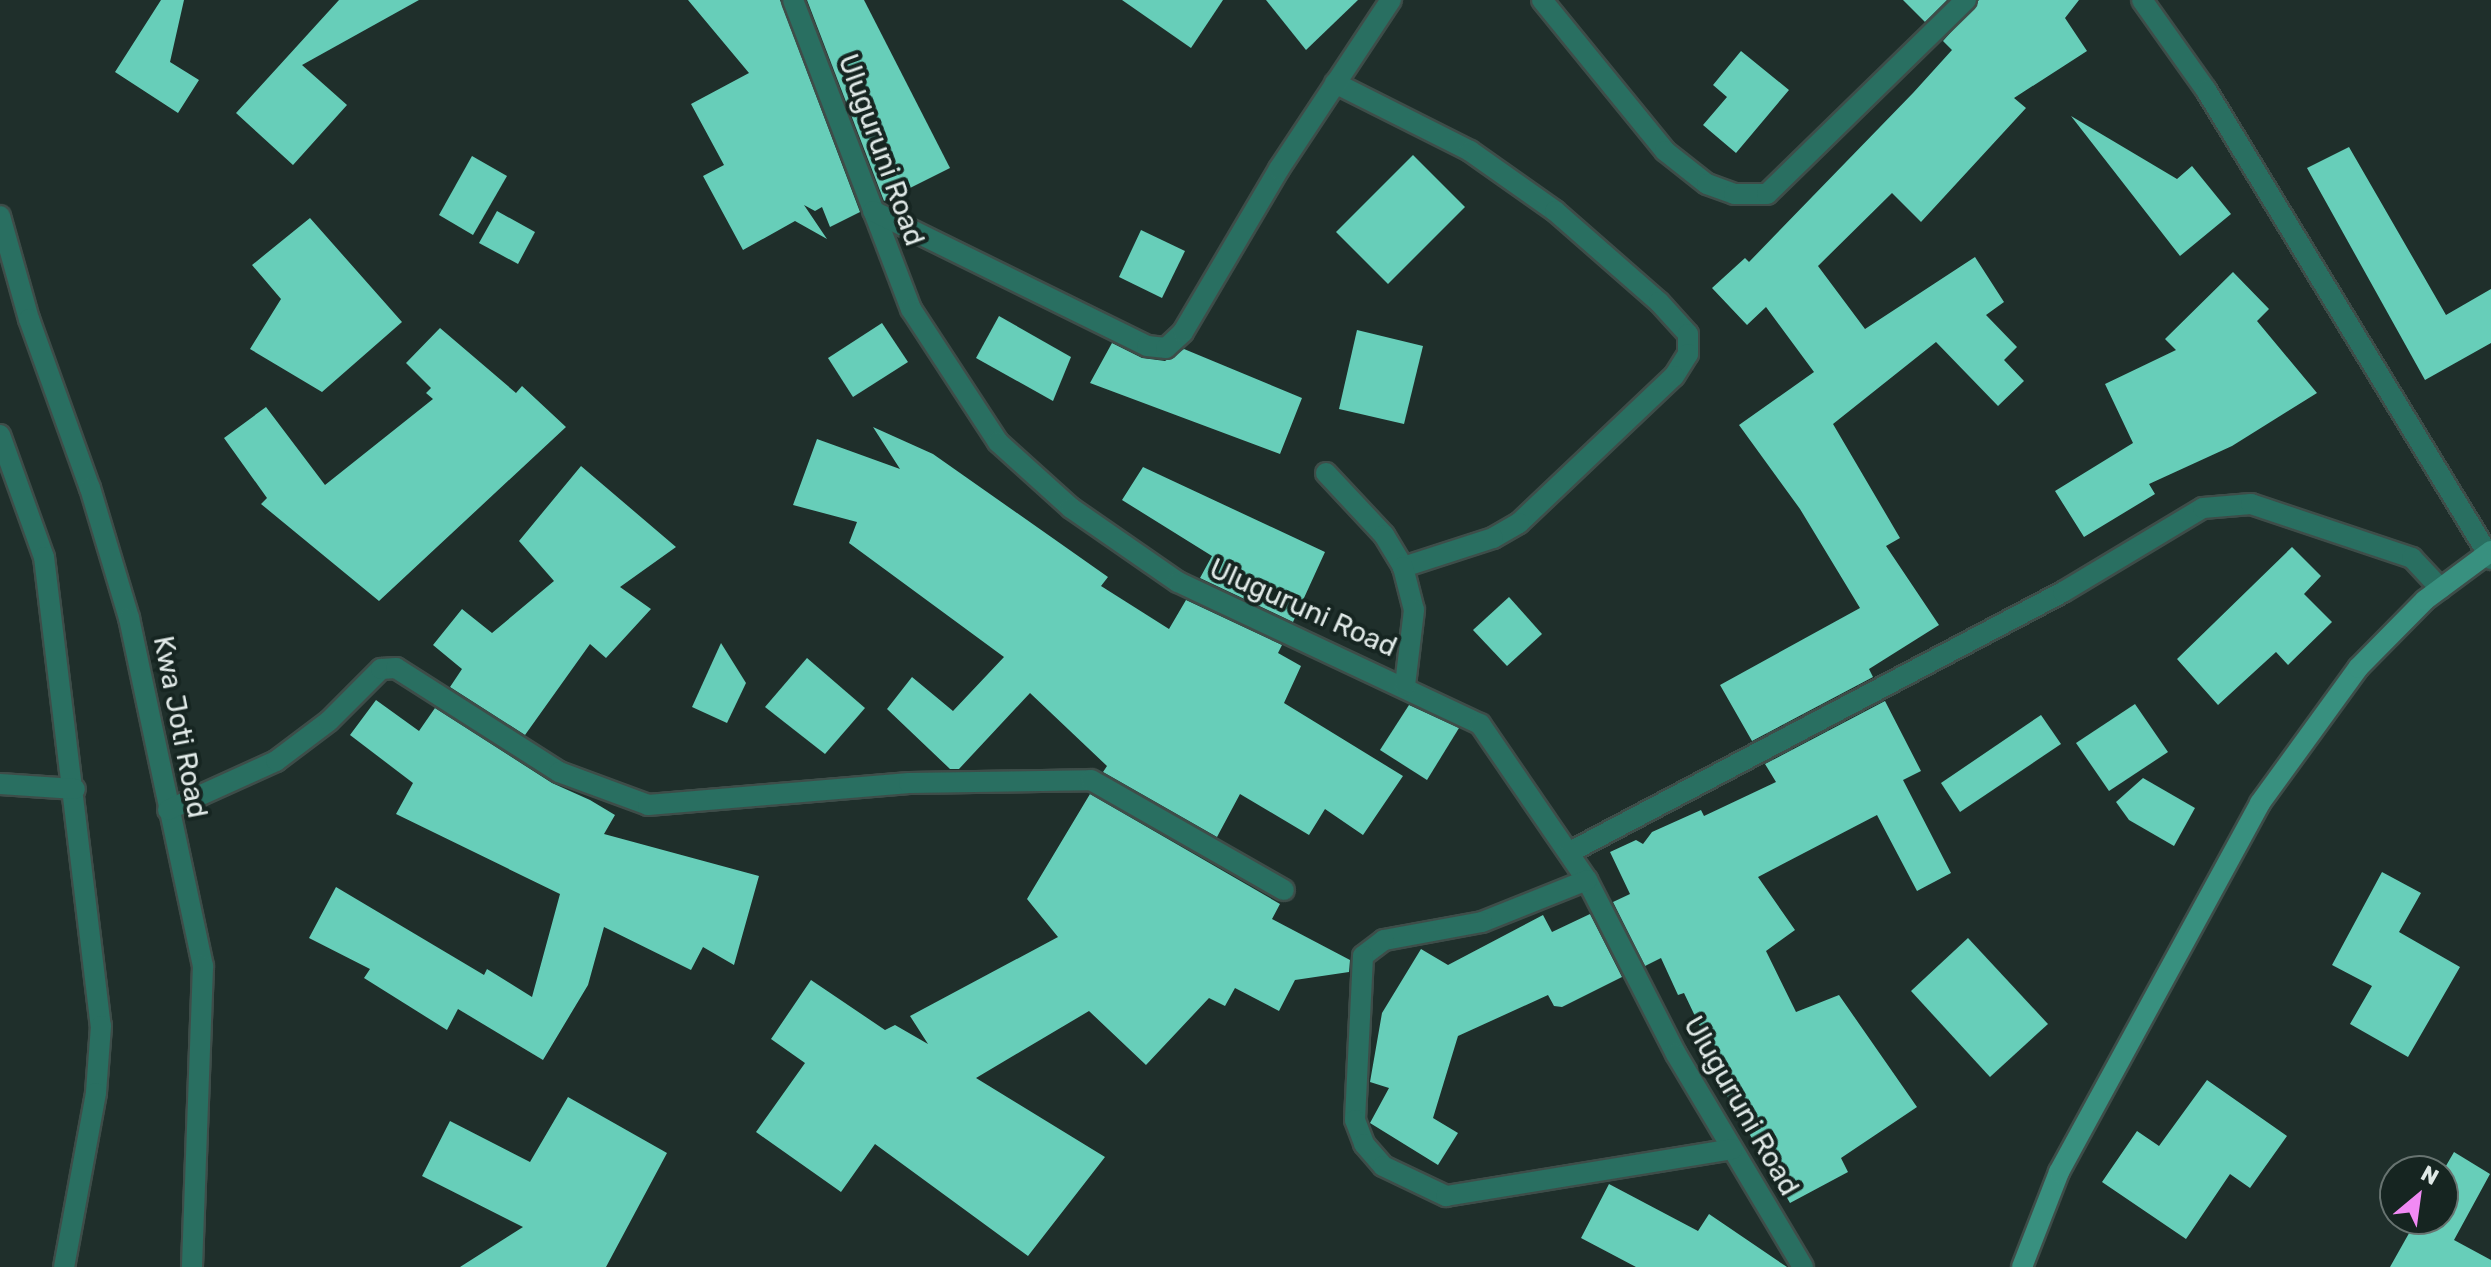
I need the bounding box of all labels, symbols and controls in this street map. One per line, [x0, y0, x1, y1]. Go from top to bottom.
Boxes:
street label: Uluguruni Road [831, 50, 931, 250]
street label: Uluguruni Road [1204, 552, 1402, 664]
street label: Kwa Joti Road [146, 633, 214, 821]
street label: Uluguruni Road [1676, 1010, 1806, 1202]
north arrow [2379, 1155, 2459, 1235]
text: N [2416, 1160, 2443, 1191]

